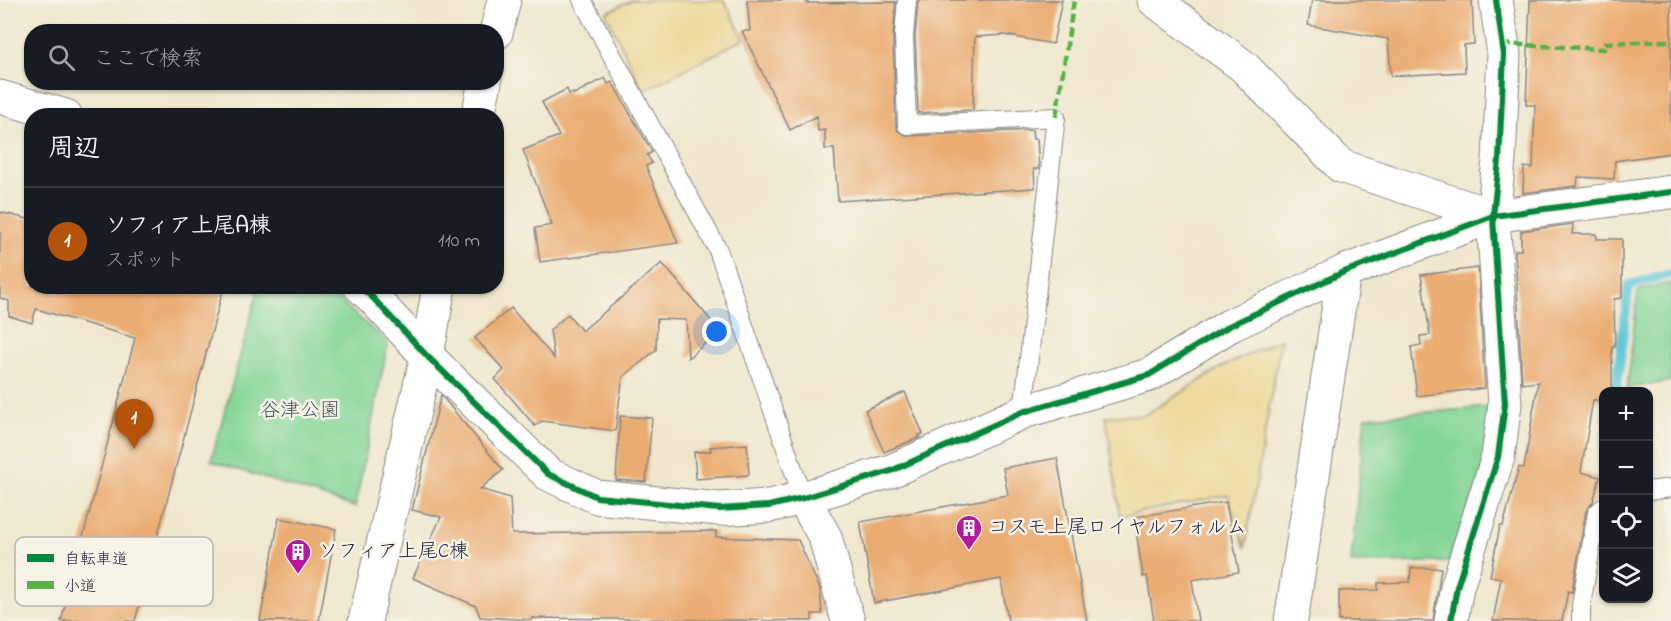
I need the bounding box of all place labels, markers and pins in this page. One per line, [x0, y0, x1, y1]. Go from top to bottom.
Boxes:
pin: 1 [114, 400, 154, 449]
building icon: コスモ上尾ロイヤルフォルム [954, 513, 984, 551]
place label: コスモ上尾ロイヤルフォルム [988, 514, 1247, 543]
building icon: ソフィア上尾C棟 [283, 537, 313, 575]
place label: ソフィア上尾C棟 [318, 538, 469, 567]

